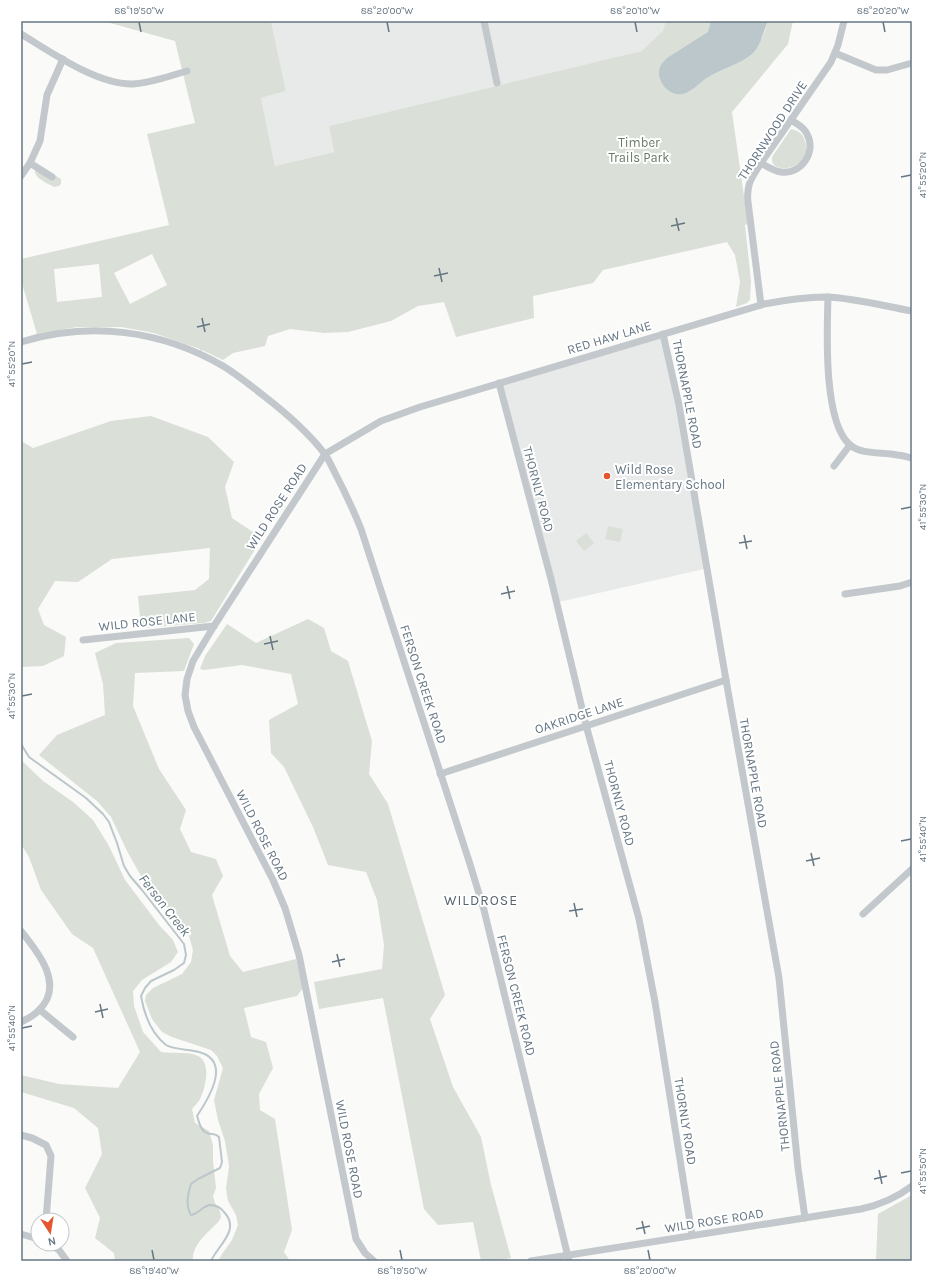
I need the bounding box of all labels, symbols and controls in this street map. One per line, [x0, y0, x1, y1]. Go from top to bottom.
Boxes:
text: 88°19'50"W [114, 5, 164, 17]
text: 88°20'00"W [361, 5, 413, 17]
text: 88°20'10"W [610, 5, 660, 17]
text: 88°20'20"W [857, 5, 909, 17]
street label: THORNWOOD DRIVE [735, 78, 810, 183]
park label: Timber Trails Park [608, 135, 670, 165]
text: 41°55'20"N [917, 152, 929, 198]
street label: RED HAW LANE [565, 318, 653, 357]
street label: THORNAPPLE ROAD [670, 338, 705, 450]
text: 41°55'20"N [6, 341, 18, 387]
street label: THORNLY ROAD [520, 445, 557, 534]
street label: WILD ROSE ROAD [243, 460, 310, 552]
place label: Wild Rose Elementary School [615, 462, 725, 492]
marker: Wild Rose Elementary School [602, 471, 612, 481]
text: 41°55'30"N [917, 484, 929, 530]
street label: WILD ROSE LANE [98, 609, 196, 634]
street label: FERSON CREEK ROAD [397, 623, 450, 746]
text: 41°55'30"N [6, 673, 18, 719]
street label: OAKRIDGE LANE [533, 694, 625, 737]
street label: THORNAPPLE ROAD [736, 717, 771, 829]
street label: THORNLY ROAD [601, 759, 638, 848]
street label: WILD ROSE ROAD [233, 787, 292, 883]
text: 41°55'40"N [917, 816, 929, 862]
water label: Ferson Creek [135, 871, 195, 940]
district label: WILDROSE [444, 892, 518, 909]
street label: FERSON CREEK ROAD [494, 933, 539, 1057]
text: 41°55'40"N [6, 1005, 18, 1051]
street label: THORNAPPLE ROAD [766, 1040, 793, 1152]
street label: THORNLY ROAD [671, 1076, 700, 1166]
street label: WILD ROSE ROAD [333, 1099, 366, 1200]
text: 41°55'50"N [917, 1148, 929, 1194]
street label: WILD ROSE ROAD [664, 1205, 765, 1236]
north arrow [30, 1212, 70, 1252]
text: N [47, 1234, 57, 1248]
text: 88°19'40"W [129, 1265, 179, 1277]
text: 88°19'50"W [377, 1265, 427, 1277]
text: 88°20'00"W [624, 1265, 676, 1277]

